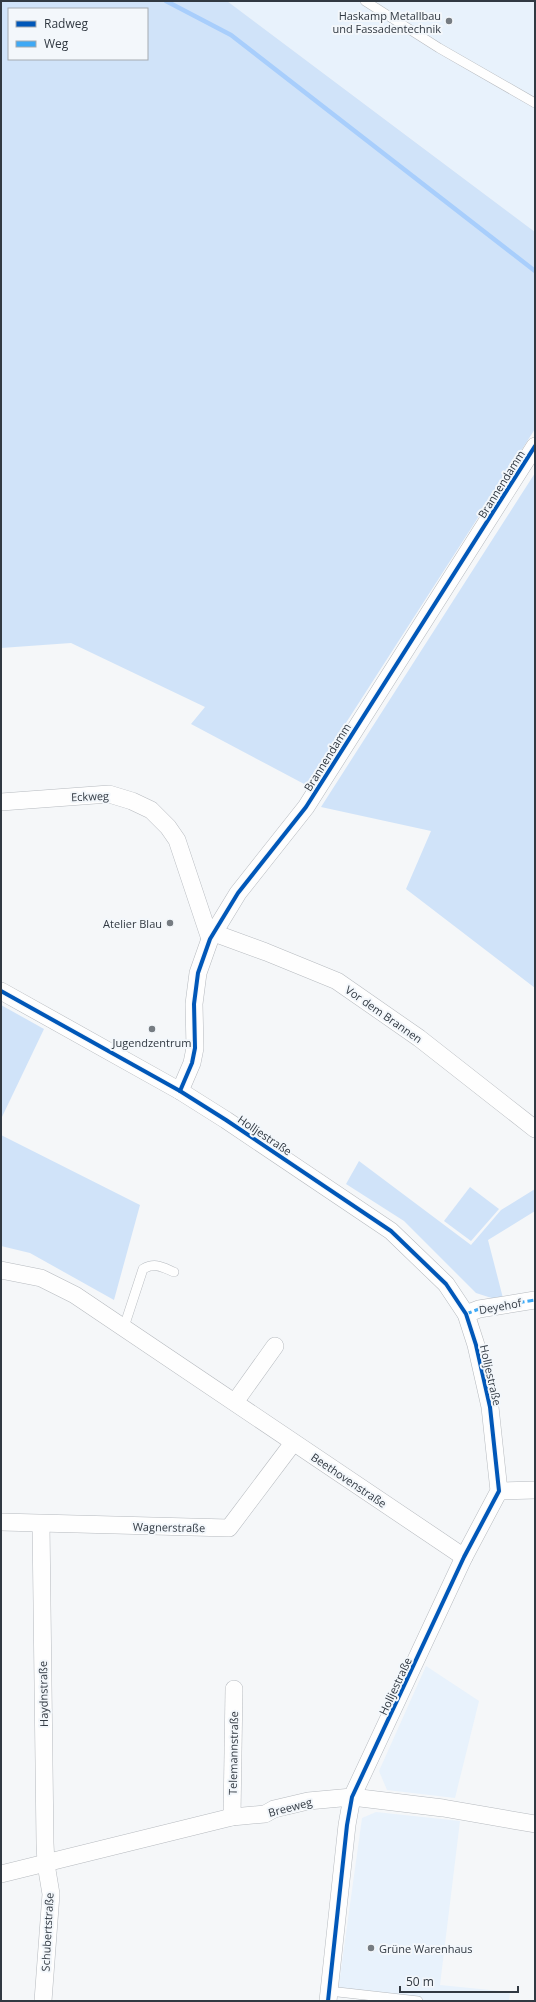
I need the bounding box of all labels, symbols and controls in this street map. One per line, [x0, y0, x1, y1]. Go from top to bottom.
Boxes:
legend [8, 8, 148, 60]
place label: Haskamp Metallbau und Fassadentechnik [332, 8, 441, 36]
text: Radweg [44, 15, 88, 32]
marker: Haskamp Metallbau und Fassadentechnik [444, 16, 454, 26]
text: Weg [44, 35, 69, 52]
street label: Brannendamm [474, 447, 528, 521]
street label: Brannendamm [300, 720, 354, 794]
street label: Eckweg [71, 788, 109, 804]
place label: Atelier Blau [103, 916, 162, 931]
marker: Atelier Blau [165, 918, 175, 928]
street label: Vor dem Brannen [343, 982, 425, 1046]
marker: Jugendzentrum [147, 1024, 157, 1034]
place label: Jugendzentrum [112, 1035, 191, 1050]
street label: Holljestraße [235, 1111, 295, 1159]
street label: Deyehof [478, 1295, 524, 1317]
street label: Holljestraße [477, 1343, 505, 1407]
street label: Beethovenstraße [308, 1449, 390, 1511]
street label: Wagnerstraße [133, 1519, 205, 1535]
street label: Holljestraße [375, 1655, 415, 1717]
street label: Haydnstraße [35, 1661, 51, 1727]
street label: Telemannstraße [225, 1711, 241, 1795]
street label: Breeweg [266, 1794, 314, 1820]
street label: Schubertstraße [37, 1892, 57, 1972]
place label: Grüne Warenhaus [379, 1941, 473, 1956]
marker: Grüne Warenhaus [366, 1943, 376, 1953]
scale bar [400, 1968, 518, 1994]
text: 50 m [406, 1973, 434, 1990]

